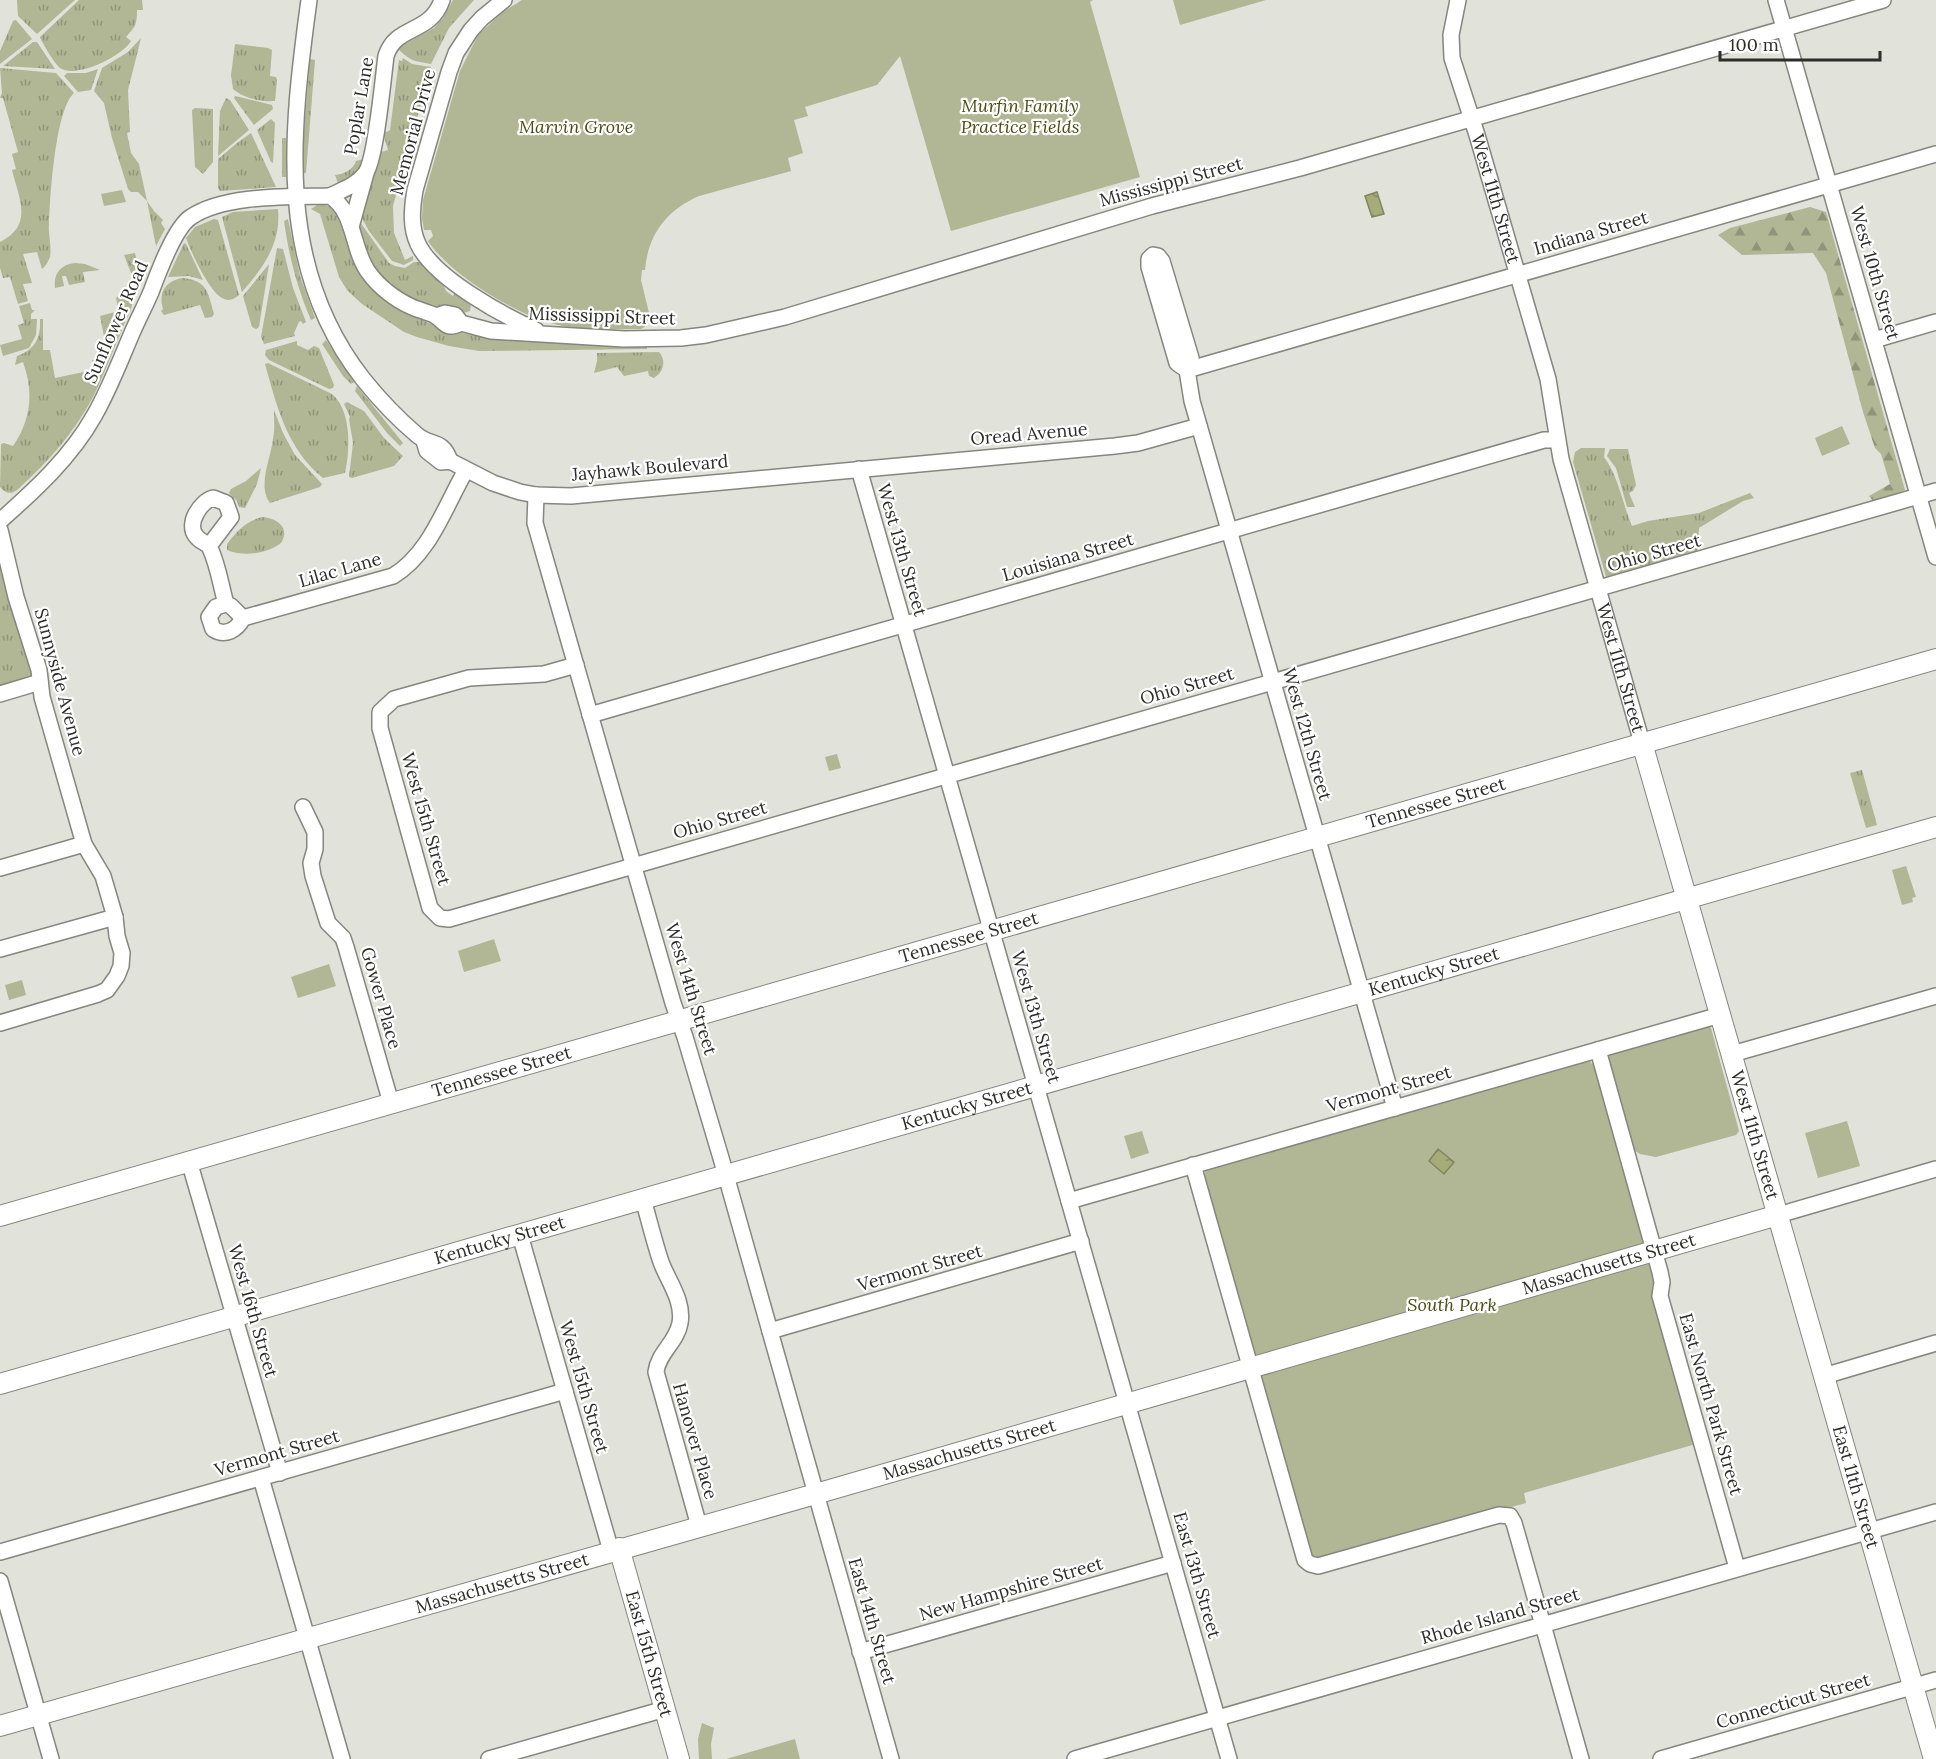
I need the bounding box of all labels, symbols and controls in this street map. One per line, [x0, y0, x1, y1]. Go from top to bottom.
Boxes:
scale bar [1720, 24, 1880, 62]
text: 100 m [1729, 33, 1779, 56]
street label: Poplar Lane [339, 55, 379, 157]
street label: Memorial Drive [385, 66, 440, 197]
park label: Murfin Family Practice Fields [961, 94, 1079, 138]
park label: Marvin Grove [519, 115, 633, 138]
street label: West 11th Street [1466, 131, 1526, 266]
street label: Mississippi Street [1097, 151, 1245, 212]
street label: West 10th Street [1845, 203, 1906, 343]
street label: Indiana Street [1531, 205, 1651, 260]
street label: Sunflower Road [78, 257, 153, 387]
street label: Mississippi Street [528, 301, 676, 330]
street label: Oread Avenue [969, 417, 1089, 450]
street label: Jayhawk Boulevard [570, 449, 730, 486]
street label: West 13th Street [873, 481, 932, 619]
street label: Louisiana Street [1000, 527, 1136, 586]
street label: Ohio Street [1604, 528, 1703, 577]
street label: Lilac Lane [296, 547, 384, 592]
street label: West 11th Street [1592, 600, 1650, 735]
street label: Sunnyside Avenue [30, 606, 91, 758]
street label: Ohio Street [1137, 661, 1236, 710]
street label: West 12th Street [1278, 665, 1337, 803]
street label: West 15th Street [397, 750, 456, 888]
street label: Tennessee Street [1363, 771, 1508, 833]
street label: Ohio Street [670, 795, 769, 844]
street label: Tennessee Street [896, 906, 1041, 968]
street label: West 14th Street [660, 920, 722, 1058]
street label: Kentucky Street [1366, 941, 1502, 1001]
street label: Gower Place [356, 944, 407, 1052]
street label: West 13th Street [1007, 948, 1066, 1086]
street label: Tennessee Street [429, 1040, 574, 1102]
street label: Vermont Street [1323, 1060, 1454, 1118]
street label: West 11th Street [1726, 1068, 1785, 1202]
street label: Kentucky Street [899, 1076, 1035, 1135]
street label: Kentucky Street [432, 1210, 568, 1269]
street label: Massachusetts Street [1520, 1228, 1698, 1300]
street label: Vermont Street [854, 1239, 985, 1297]
street label: West 16th Street [223, 1242, 283, 1380]
park label: South Park [1407, 1293, 1497, 1316]
street label: East North Park Street [1674, 1310, 1748, 1498]
street label: West 15th Street [555, 1318, 614, 1456]
street label: Hanover Place [668, 1380, 723, 1502]
street label: Massachusetts Street [880, 1413, 1058, 1485]
street label: East 11th Street [1828, 1422, 1885, 1551]
street label: Vermont Street [211, 1424, 342, 1482]
street label: East 13th Street [1168, 1509, 1227, 1641]
street label: Massachusetts Street [413, 1547, 591, 1618]
street label: New Hampshire Street [916, 1551, 1105, 1626]
street label: East 14th Street [843, 1555, 902, 1687]
street label: Rhode Island Street [1418, 1582, 1582, 1649]
street label: East 15th Street [621, 1588, 678, 1720]
street label: Connecticut Street [1713, 1668, 1873, 1734]

